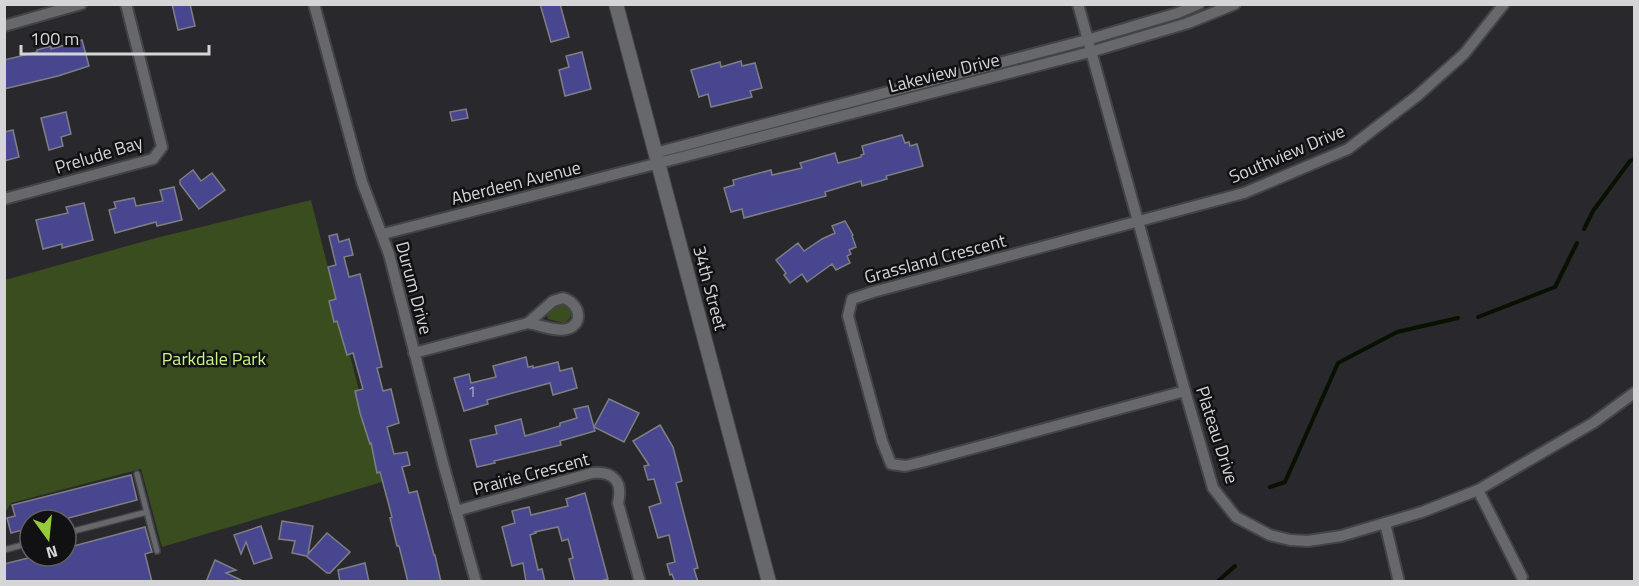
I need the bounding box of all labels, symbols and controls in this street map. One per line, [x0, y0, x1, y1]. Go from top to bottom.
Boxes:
scale bar [21, 18, 208, 56]
text: 100 m [30, 25, 79, 52]
street label: Lakeview Drive [885, 46, 1002, 99]
street label: Southview Drive [1225, 117, 1349, 190]
street label: Prelude Bay [51, 128, 147, 181]
street label: Aberdeen Avenue [448, 153, 584, 212]
street label: Grassland Crescent [861, 226, 1009, 290]
street label: Durum Drive [389, 238, 440, 337]
street label: 34th Street [686, 243, 735, 334]
park label: Parkdale Park [162, 345, 267, 372]
house number: 1 [468, 380, 476, 403]
street label: Plateau Drive [1189, 383, 1246, 487]
street label: Prairie Crescent [470, 445, 593, 502]
north arrow [18, 508, 78, 568]
text: N [43, 539, 60, 566]

